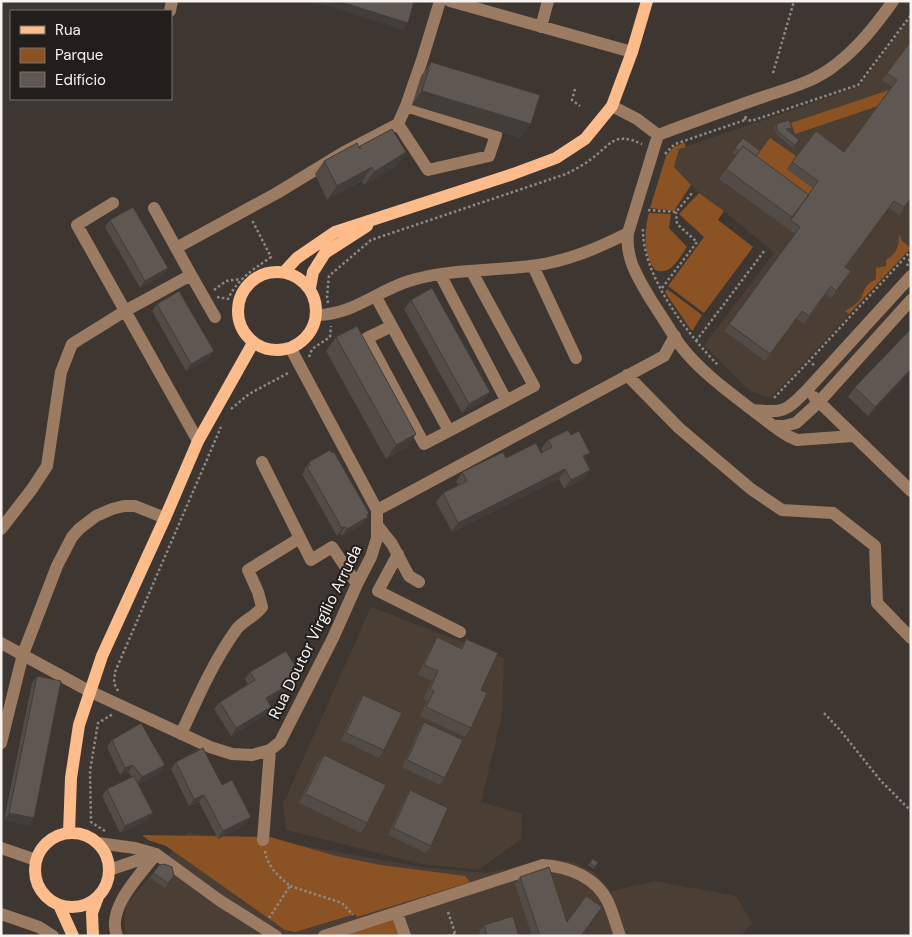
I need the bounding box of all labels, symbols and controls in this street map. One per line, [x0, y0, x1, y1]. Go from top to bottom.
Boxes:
legend [10, 10, 172, 100]
text: Rua [55, 20, 81, 40]
text: Parque [55, 45, 103, 65]
text: Edifício [55, 70, 106, 90]
street label: Rua Doutor Virgílio Arruda [264, 541, 366, 723]

